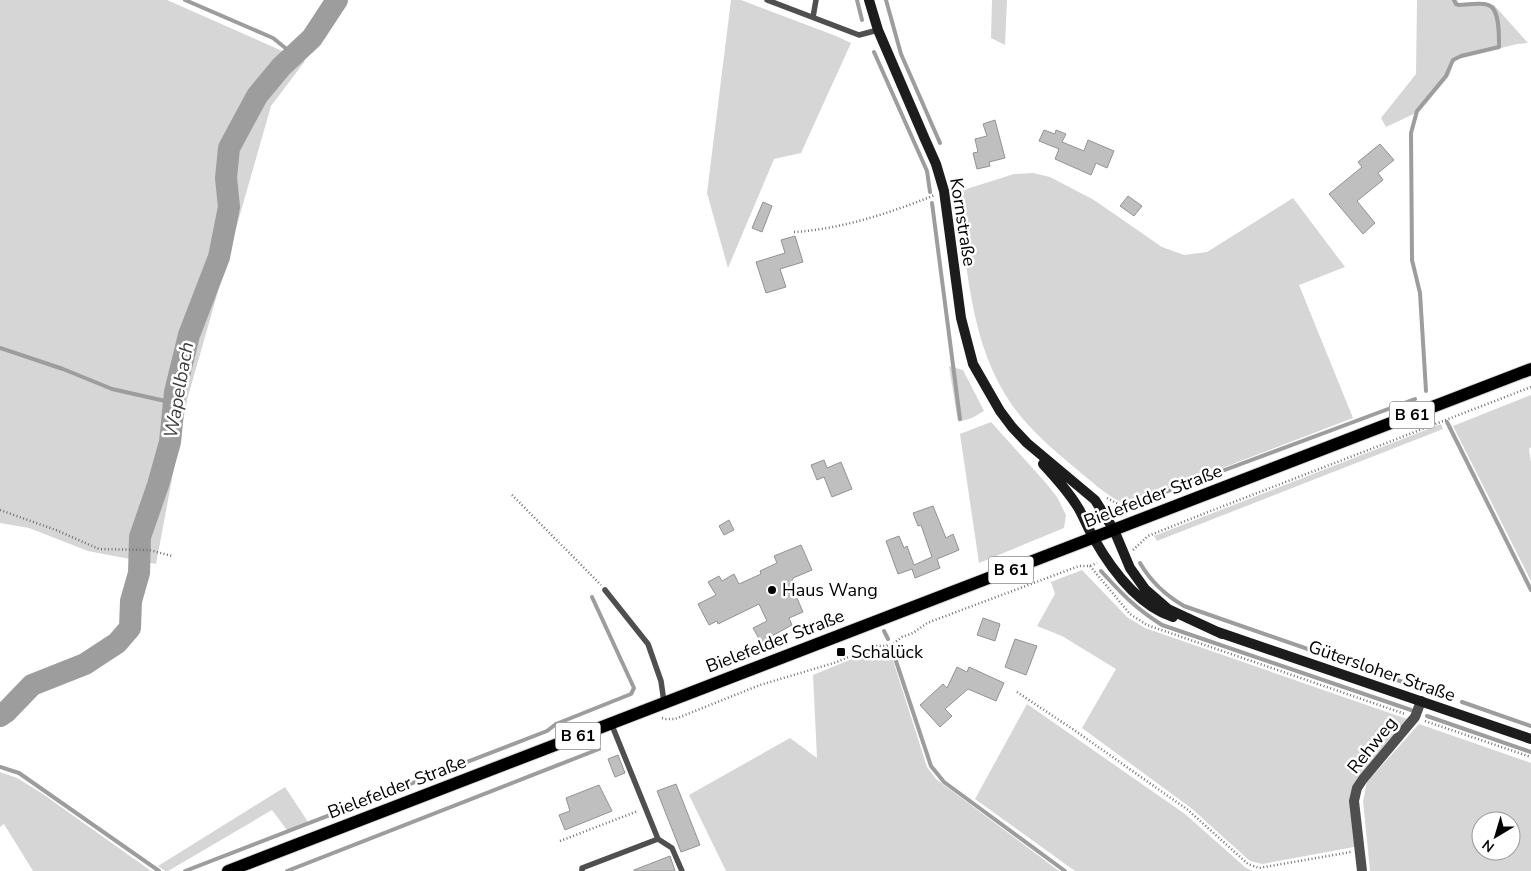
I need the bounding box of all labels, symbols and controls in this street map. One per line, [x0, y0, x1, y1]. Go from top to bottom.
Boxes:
street label: Kornstraße [944, 176, 982, 268]
water label: Wapelbach [158, 340, 200, 440]
road number: B 61 [1390, 402, 1434, 428]
street label: Bielefelder Straße [1080, 459, 1226, 533]
road number: B 61 [988, 556, 1034, 584]
place label: Haus Wang [782, 578, 878, 602]
marker: Haus Wang [766, 584, 778, 596]
street label: Bielefelder Straße [702, 604, 848, 678]
street label: Gütersloher Straße [1305, 635, 1459, 707]
place label: Schalück [851, 640, 924, 664]
marker: Schalück [835, 646, 847, 658]
street label: Rehweg [1342, 712, 1402, 778]
road number: B 61 [556, 722, 600, 749]
street label: Bielefelder Straße [324, 750, 470, 824]
north arrow [1471, 811, 1521, 861]
text: N [1478, 835, 1498, 857]

